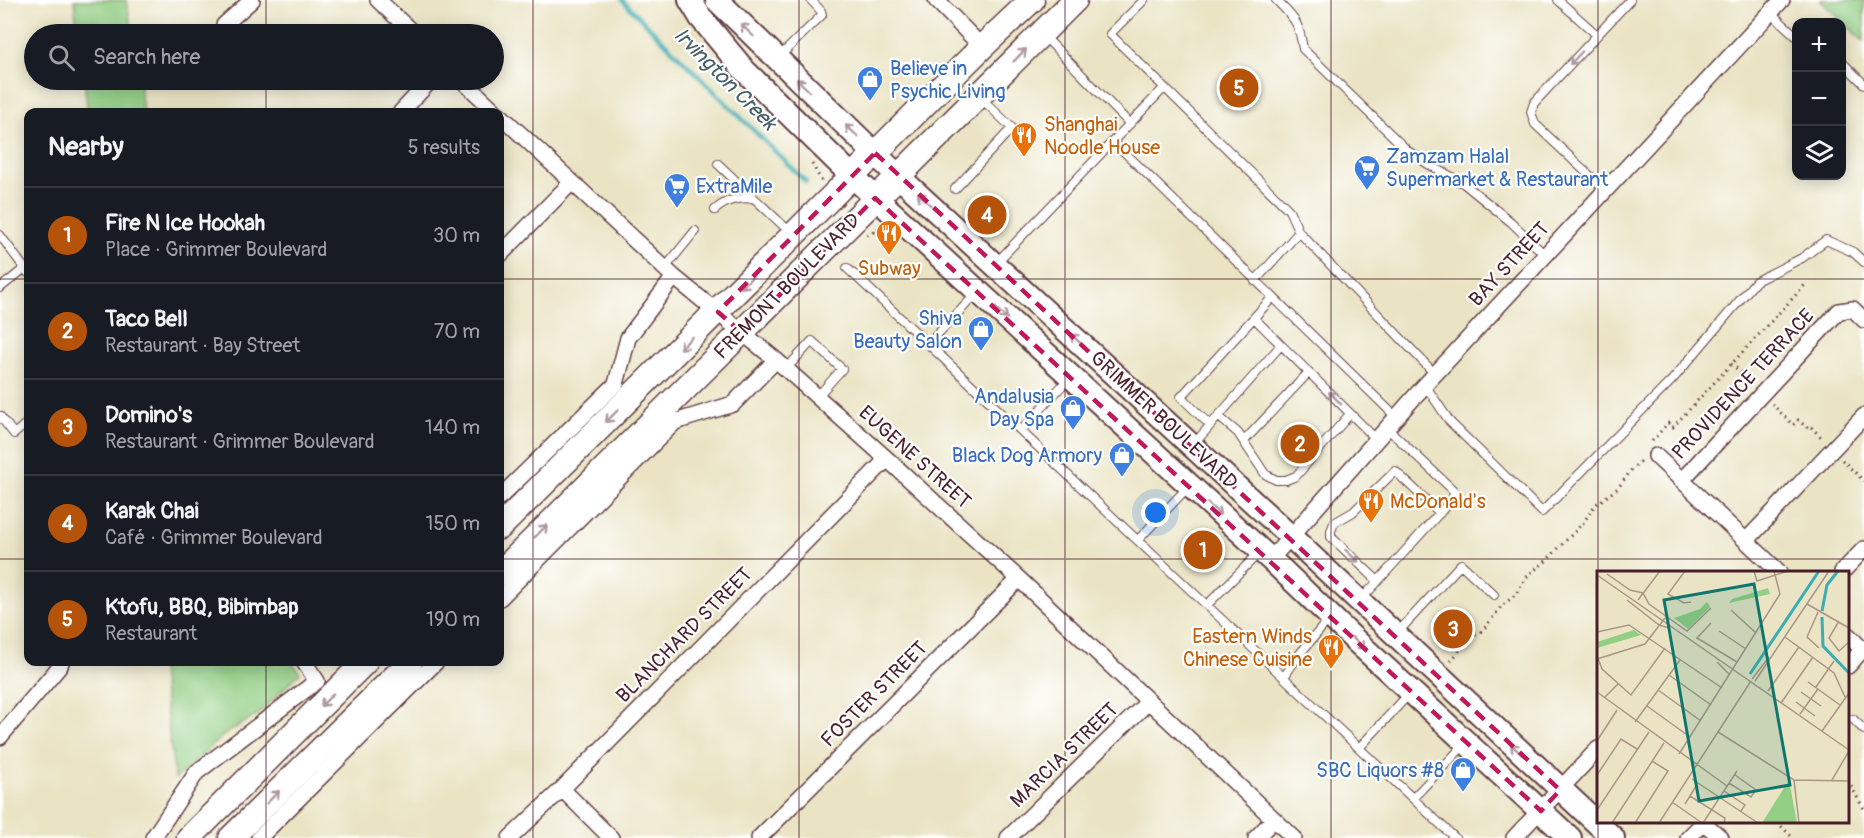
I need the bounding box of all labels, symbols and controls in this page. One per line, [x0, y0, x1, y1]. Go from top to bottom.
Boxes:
map controls [1792, 18, 1846, 180]
button: + [1792, 18, 1846, 72]
water label: Irvington Creek [668, 22, 784, 138]
one-way arrow [740, 22, 755, 37]
search box [24, 24, 504, 90]
icon: search [45, 41, 78, 74]
text: Search here [93, 43, 200, 71]
one-way arrow [1012, 48, 1027, 62]
one-way arrow [1569, 50, 1583, 65]
place label: Believe in Psychic Living [890, 56, 1006, 104]
shop icon: Believe in Psychic Living [855, 64, 885, 102]
pin: 5 [1220, 66, 1258, 110]
button: − [1792, 72, 1846, 126]
one-way arrow [796, 77, 811, 92]
place label: Shanghai Noodle House [1044, 112, 1160, 160]
restaurant icon: Shanghai Noodle House [1009, 120, 1039, 158]
one-way arrow [845, 124, 860, 139]
button: layers [1792, 126, 1846, 180]
text: Nearby [48, 131, 124, 163]
text: 5 results [408, 135, 480, 160]
place label: Zamzam Halal Supermarket & Restaurant [1386, 144, 1609, 192]
supermarket icon: Zamzam Halal Supermarket & Restaurant [1352, 153, 1382, 191]
supermarket icon: ExtraMile [662, 171, 692, 209]
place label: ExtraMile [696, 174, 773, 199]
one-way arrow [917, 192, 932, 207]
pin: 4 [968, 192, 1006, 238]
street label: FREMONT BOULEVARD [709, 208, 865, 364]
text: Fire N Ice Hookah [105, 209, 265, 237]
street label: BAY STREET [1464, 217, 1554, 311]
restaurant icon: Subway [874, 218, 904, 256]
text: 1 [64, 223, 71, 248]
text: 30 m [433, 223, 480, 248]
text: Place · Grimmer Boulevard [105, 237, 327, 262]
place label: Subway [858, 256, 921, 281]
one-way arrow [740, 274, 755, 289]
street label: PROVIDENCE TERRACE [1667, 303, 1819, 465]
text: Taco Bell [105, 305, 188, 333]
place label: Shiva Beauty Salon [853, 306, 962, 354]
one-way arrow [993, 306, 1008, 320]
shop icon: Shiva Beauty Salon [966, 314, 996, 352]
text: 2 [62, 319, 73, 344]
text: 70 m [434, 319, 480, 344]
text: Restaurant · Bay Street [105, 333, 300, 358]
one-way arrow [1070, 333, 1085, 347]
one-way arrow [678, 336, 693, 351]
street label: GRIMMER BOULEVARD [1085, 345, 1243, 495]
place label: Andalusia Day Spa [974, 384, 1054, 432]
one-way arrow [1327, 391, 1342, 405]
shop icon: Andalusia Day Spa [1058, 393, 1088, 431]
street label: EUGENE STREET [854, 400, 976, 514]
text: Domino's [105, 401, 192, 429]
one-way arrow [605, 409, 620, 424]
text: 3 [62, 415, 73, 440]
text: 140 m [425, 415, 480, 440]
pin: 2 [1280, 422, 1320, 466]
text: Restaurant · Grimmer Boulevard [105, 429, 374, 454]
shop icon: Black Dog Armory [1107, 440, 1137, 478]
place label: Black Dog Armory [952, 443, 1102, 468]
restaurant icon: McDonald's [1356, 486, 1386, 524]
place label: McDonald's [1390, 489, 1486, 514]
text: Karak Chai [105, 497, 199, 525]
your location [1141, 498, 1170, 527]
one-way arrow [1207, 502, 1222, 516]
text: 4 [62, 511, 73, 536]
text: 150 m [426, 511, 480, 536]
one-way arrow [534, 524, 549, 539]
text: Café · Grimmer Boulevard [105, 525, 322, 550]
pin: 1 [1184, 528, 1222, 572]
one-way arrow [1344, 549, 1359, 563]
street label: BLANCHARD STREET [611, 562, 757, 708]
inset map [1597, 571, 1849, 823]
text: Ktofu, BBQ, Bibimbap [105, 593, 299, 621]
pin: 3 [1434, 606, 1472, 652]
text: 5 [62, 607, 73, 632]
text: 190 m [426, 607, 480, 632]
text: Restaurant [105, 621, 197, 646]
place label: Eastern Winds Chinese Cuisine [1183, 624, 1312, 672]
restaurant icon: Eastern Winds Chinese Cuisine [1316, 632, 1346, 670]
street label: FOSTER STREET [816, 636, 932, 752]
one-way arrow [1351, 636, 1366, 650]
one-way arrow [320, 693, 334, 708]
street label: MARCIA STREET [1005, 697, 1123, 813]
one-way arrow [1510, 743, 1525, 757]
shop icon: SBC Liquors #8 [1448, 755, 1478, 793]
place label: SBC Liquors #8 [1316, 758, 1444, 783]
one-way arrow [265, 789, 280, 804]

